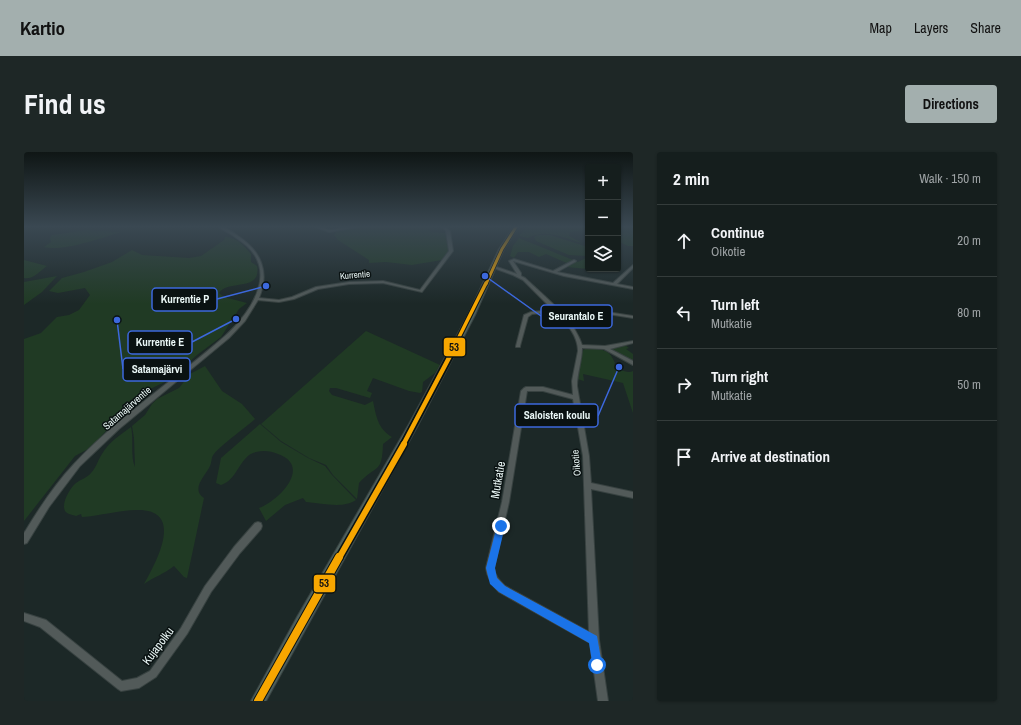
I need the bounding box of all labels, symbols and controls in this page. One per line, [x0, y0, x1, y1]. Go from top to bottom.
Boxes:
text: Kartio [20, 15, 65, 41]
text: Map [870, 19, 892, 37]
text: Layers [914, 19, 948, 37]
text: Share [970, 19, 1001, 37]
text: Find us [24, 85, 106, 123]
button: Directions [905, 85, 997, 123]
map controls [585, 164, 621, 272]
button: + [585, 164, 621, 200]
text: 2 min [673, 167, 709, 190]
text: Walk · 150 m [919, 170, 981, 187]
button: − [585, 200, 621, 236]
text: Continue [711, 222, 764, 243]
icon: ahead [673, 230, 695, 252]
text: 20 m [957, 232, 981, 249]
button: layers [585, 236, 621, 272]
text: Oikotie [711, 243, 745, 260]
street label: Kurrentie [339, 268, 371, 282]
callout: Kurrentie P [152, 288, 217, 311]
text: Kurrentie P [161, 292, 209, 306]
text: Turn left [711, 294, 759, 315]
icon: left [673, 302, 695, 324]
text: 80 m [957, 304, 981, 321]
callout: Seurantalo E [541, 305, 612, 328]
text: Seurantalo E [548, 309, 604, 323]
text: Mutkatie [711, 315, 752, 332]
callout: Kurrentie E [128, 331, 192, 354]
text: Kurrentie E [136, 335, 184, 349]
line badge: 53 [443, 337, 466, 357]
text: 53 [449, 340, 459, 354]
callout: Satamajärvi [123, 358, 190, 381]
text: Satamajärvi [132, 362, 182, 376]
text: Turn right [711, 366, 768, 387]
icon: right [673, 374, 695, 396]
text: 50 m [957, 376, 981, 393]
street label: Satamajärventie [100, 383, 154, 432]
text: Mutkatie [711, 387, 752, 404]
callout: Saloisten koulu [515, 404, 598, 427]
text: Saloisten koulu [524, 408, 590, 422]
icon: arrive [673, 446, 695, 468]
text: Arrive at destination [711, 446, 830, 467]
street label: Oikotie [568, 449, 584, 477]
street label: Mutkatie [487, 460, 509, 500]
route end [492, 517, 510, 535]
line badge: 53 [313, 574, 336, 593]
text: 53 [319, 576, 329, 590]
street label: Kujapolku [139, 624, 177, 668]
route start [588, 656, 606, 674]

